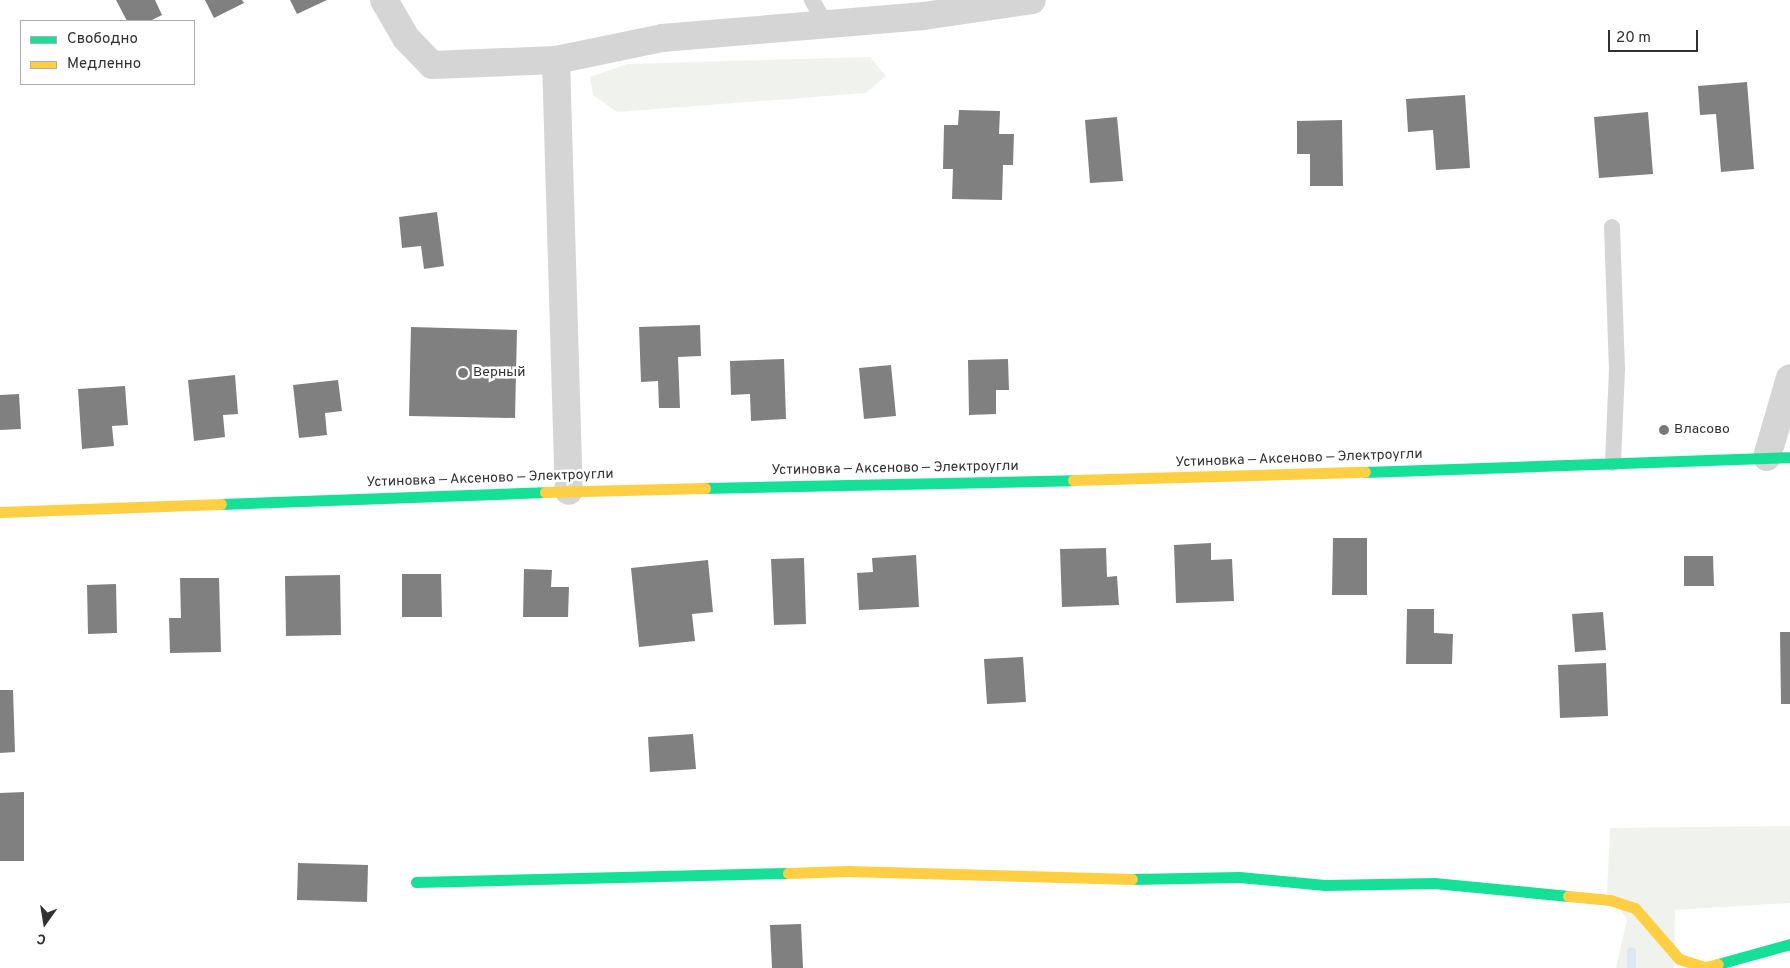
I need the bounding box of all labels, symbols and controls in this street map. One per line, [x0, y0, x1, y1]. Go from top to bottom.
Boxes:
legend [20, 20, 195, 85]
scale bar [1610, 20, 1700, 52]
text: 20 m [1616, 29, 1651, 48]
text: Свободно [67, 30, 138, 49]
text: Медленно [67, 55, 141, 74]
place label: Верный [473, 365, 525, 381]
marker: Верный [457, 367, 469, 379]
place label: Власово [1674, 422, 1730, 438]
marker: Власово [1658, 424, 1670, 436]
street label: Устиновка — Аксеново — Электроугли [1175, 446, 1423, 472]
street label: Устиновка — Аксеново — Электроугли [771, 458, 1019, 480]
street label: Устиновка — Аксеново — Электроугли [366, 466, 614, 492]
north arrow [20, 898, 70, 948]
text: С [35, 929, 48, 947]

